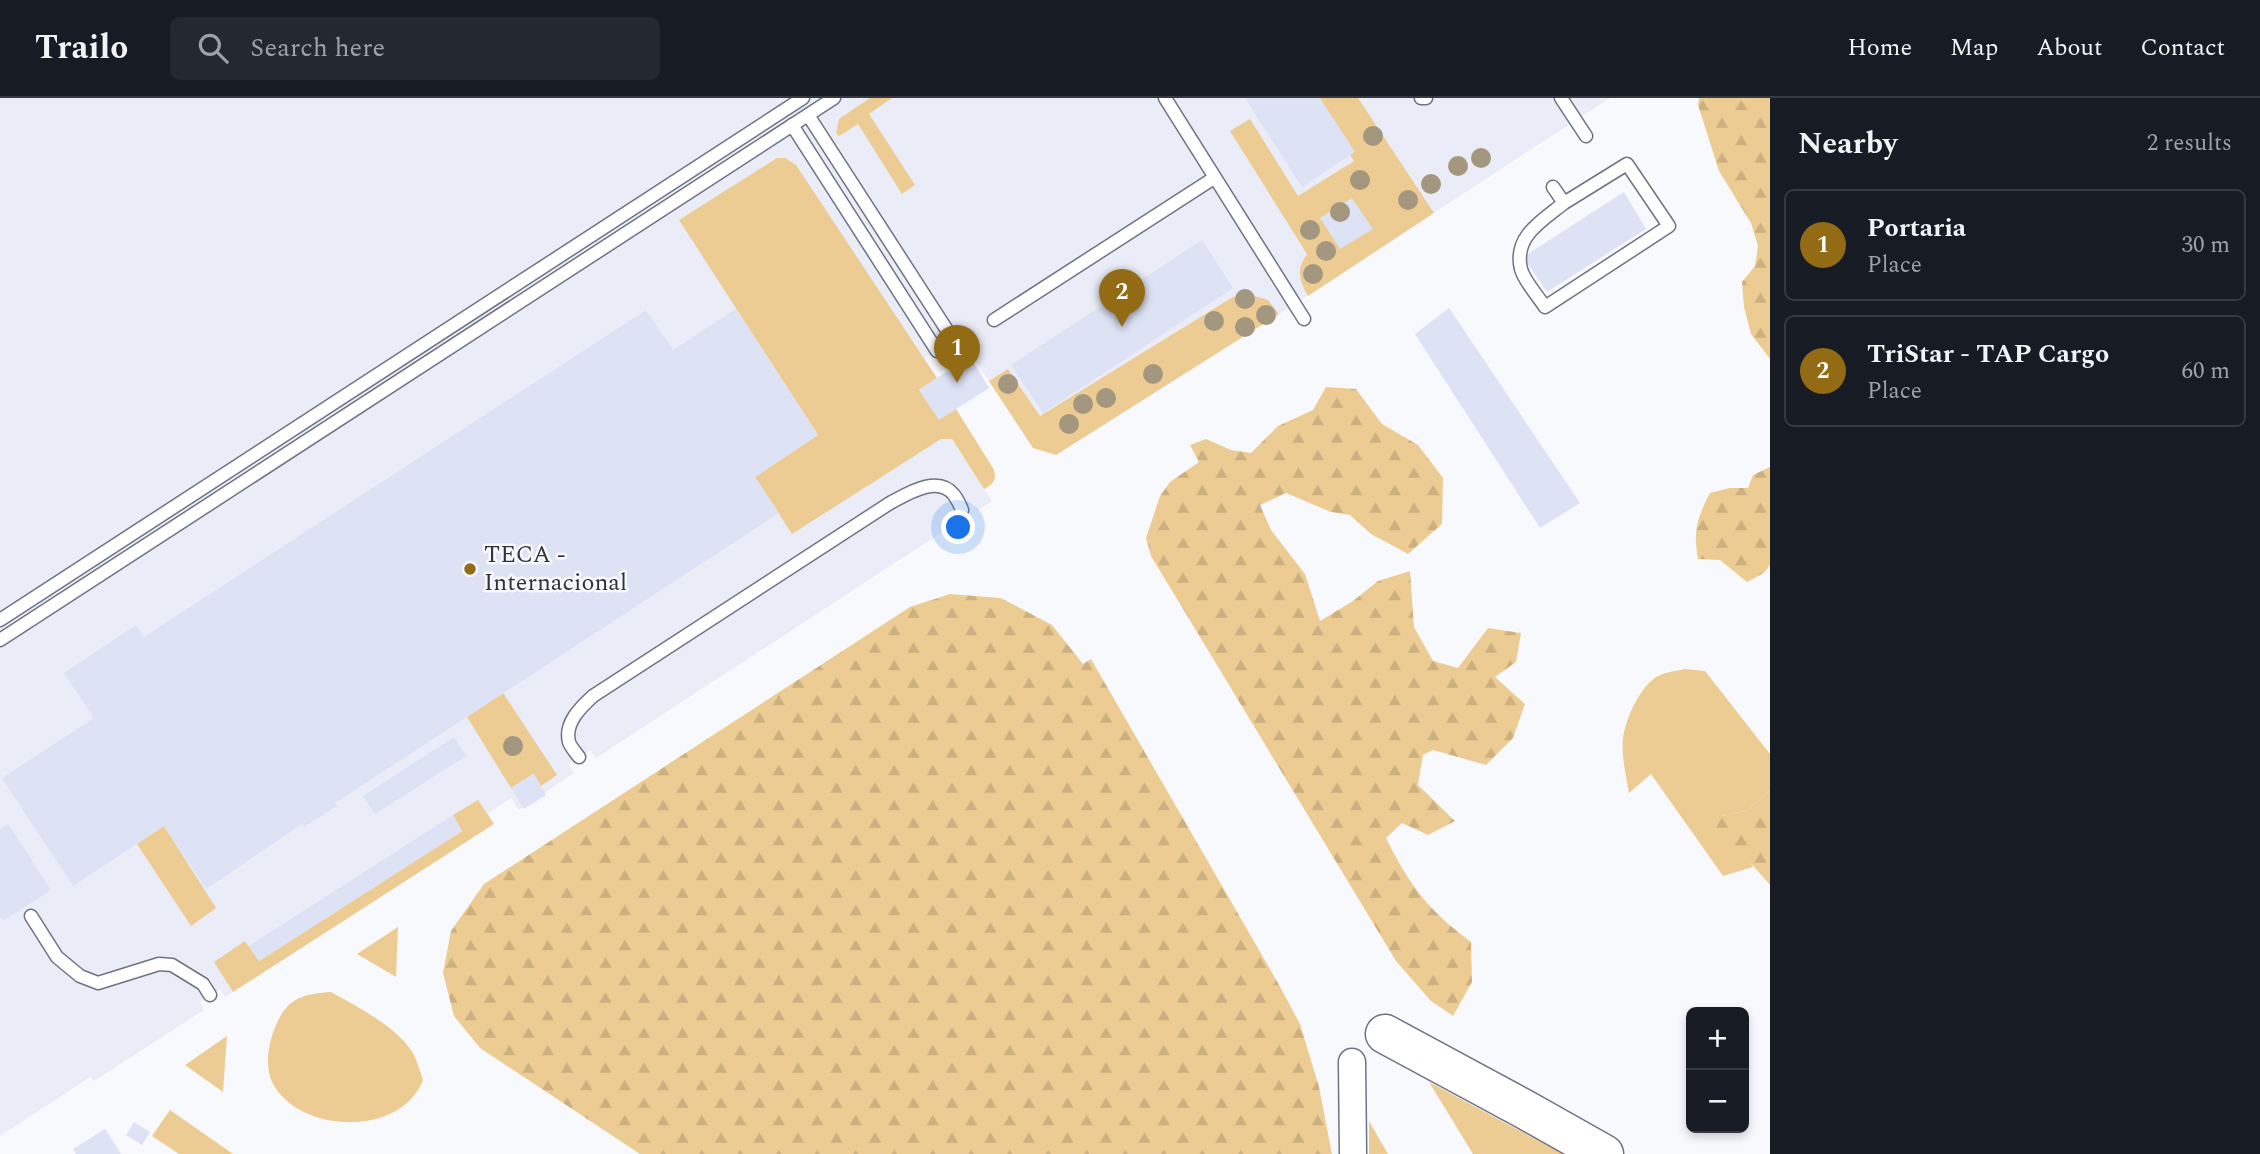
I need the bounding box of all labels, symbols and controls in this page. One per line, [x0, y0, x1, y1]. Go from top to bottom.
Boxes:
search box [170, 17, 660, 80]
text: Trailo [35, 23, 128, 73]
text: Search here [250, 28, 385, 68]
icon: search [194, 29, 232, 67]
text: Home [1847, 30, 1912, 66]
text: Map [1950, 30, 1998, 66]
text: About [2036, 30, 2102, 66]
text: Contact [2140, 30, 2225, 66]
text: Nearby [1798, 121, 1897, 167]
text: 2 results [2147, 126, 2232, 161]
text: Portaria [1867, 208, 1966, 248]
text: 1 [1817, 228, 1829, 263]
text: 30 m [2181, 228, 2230, 263]
text: Place [1867, 248, 1922, 283]
pin: 2 [1099, 269, 1145, 327]
pin: 1 [934, 325, 980, 383]
text: TriStar - TAP Cargo [1867, 334, 2109, 374]
text: 2 [1817, 354, 1829, 389]
text: 60 m [2181, 354, 2230, 389]
text: Place [1867, 374, 1922, 409]
your location [941, 510, 975, 544]
place label: TECA - Internacional [484, 537, 627, 601]
marker: TECA - Internacional [462, 561, 478, 577]
map controls [1686, 1007, 1749, 1133]
button: + [1686, 1007, 1749, 1070]
button: − [1686, 1070, 1749, 1133]

